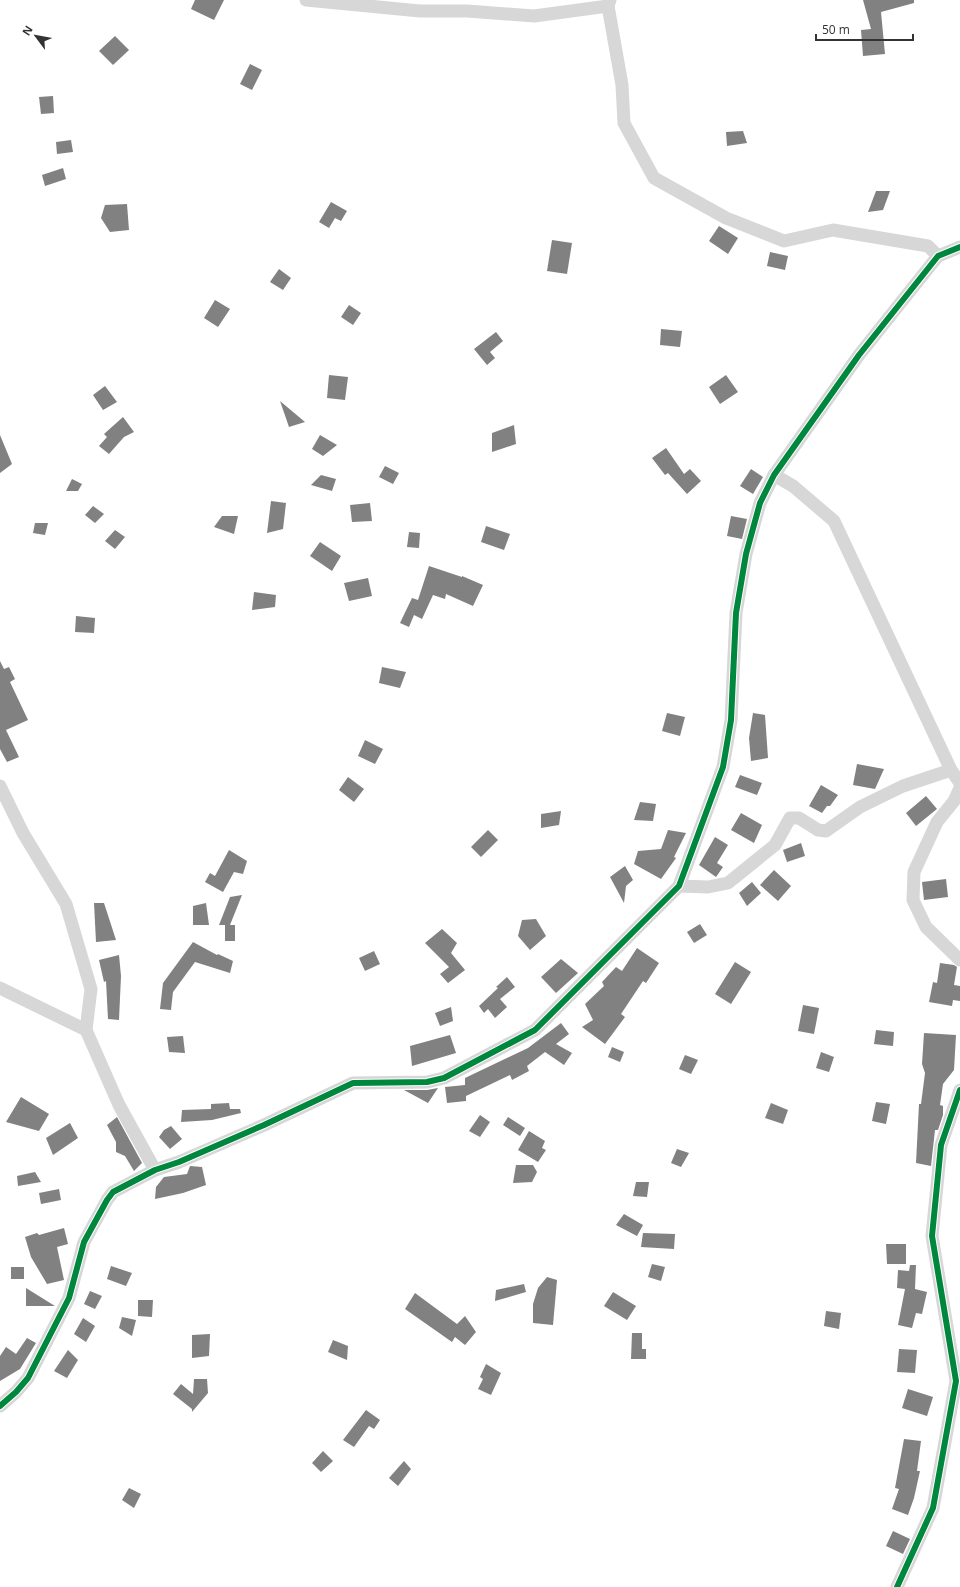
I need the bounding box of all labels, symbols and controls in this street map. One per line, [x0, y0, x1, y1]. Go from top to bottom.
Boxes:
north arrow [16, 16, 56, 56]
scale bar [816, 16, 913, 42]
text: 50 m [822, 21, 850, 38]
text: N [18, 23, 36, 38]

